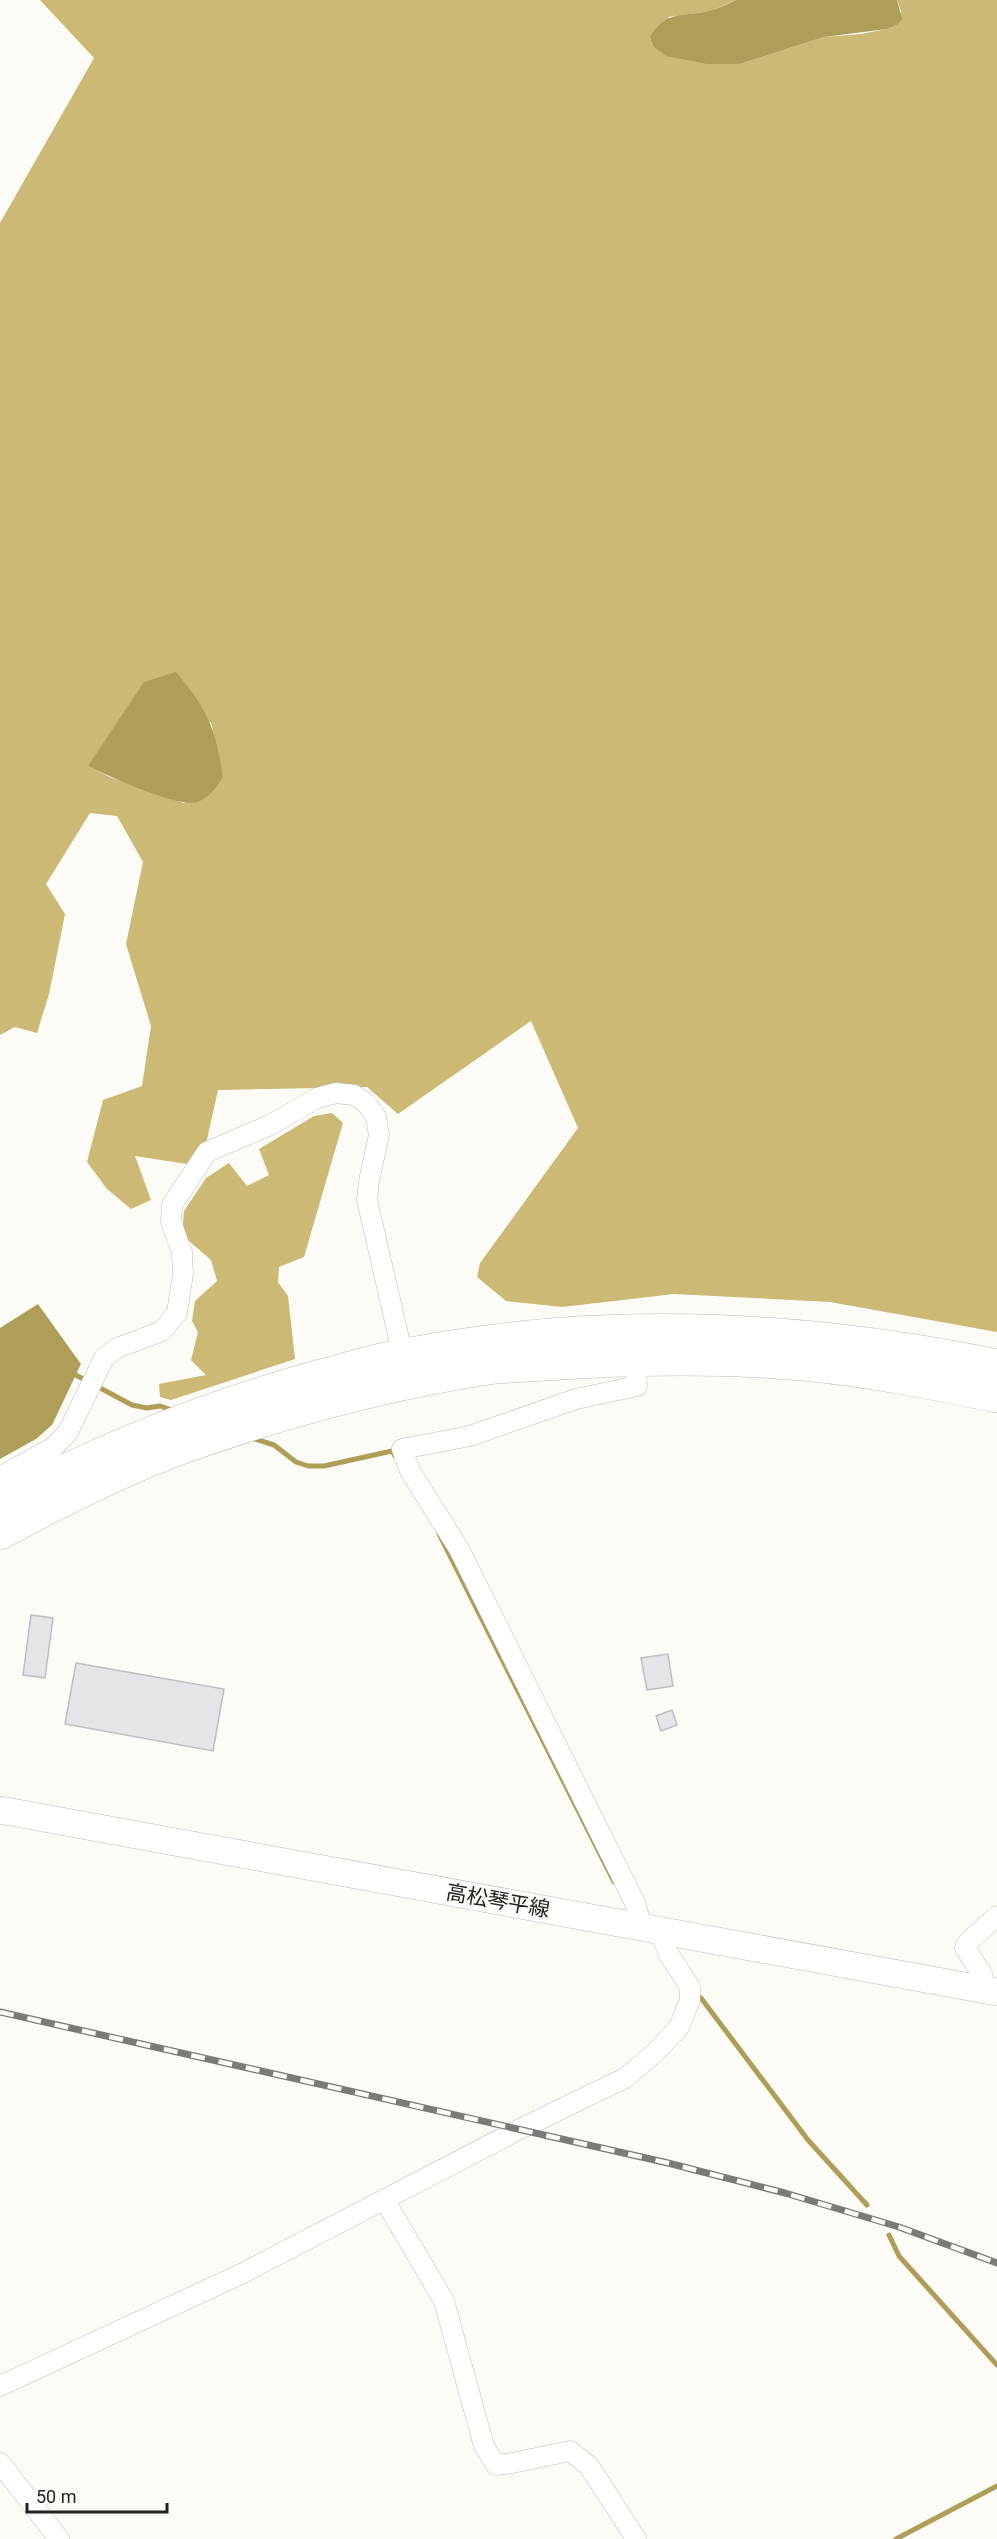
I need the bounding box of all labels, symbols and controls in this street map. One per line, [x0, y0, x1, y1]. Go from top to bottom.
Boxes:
street label: 高松琴平線 [444, 1880, 552, 1922]
scale bar [27, 2476, 166, 2514]
text: 50 m [36, 2486, 76, 2507]

